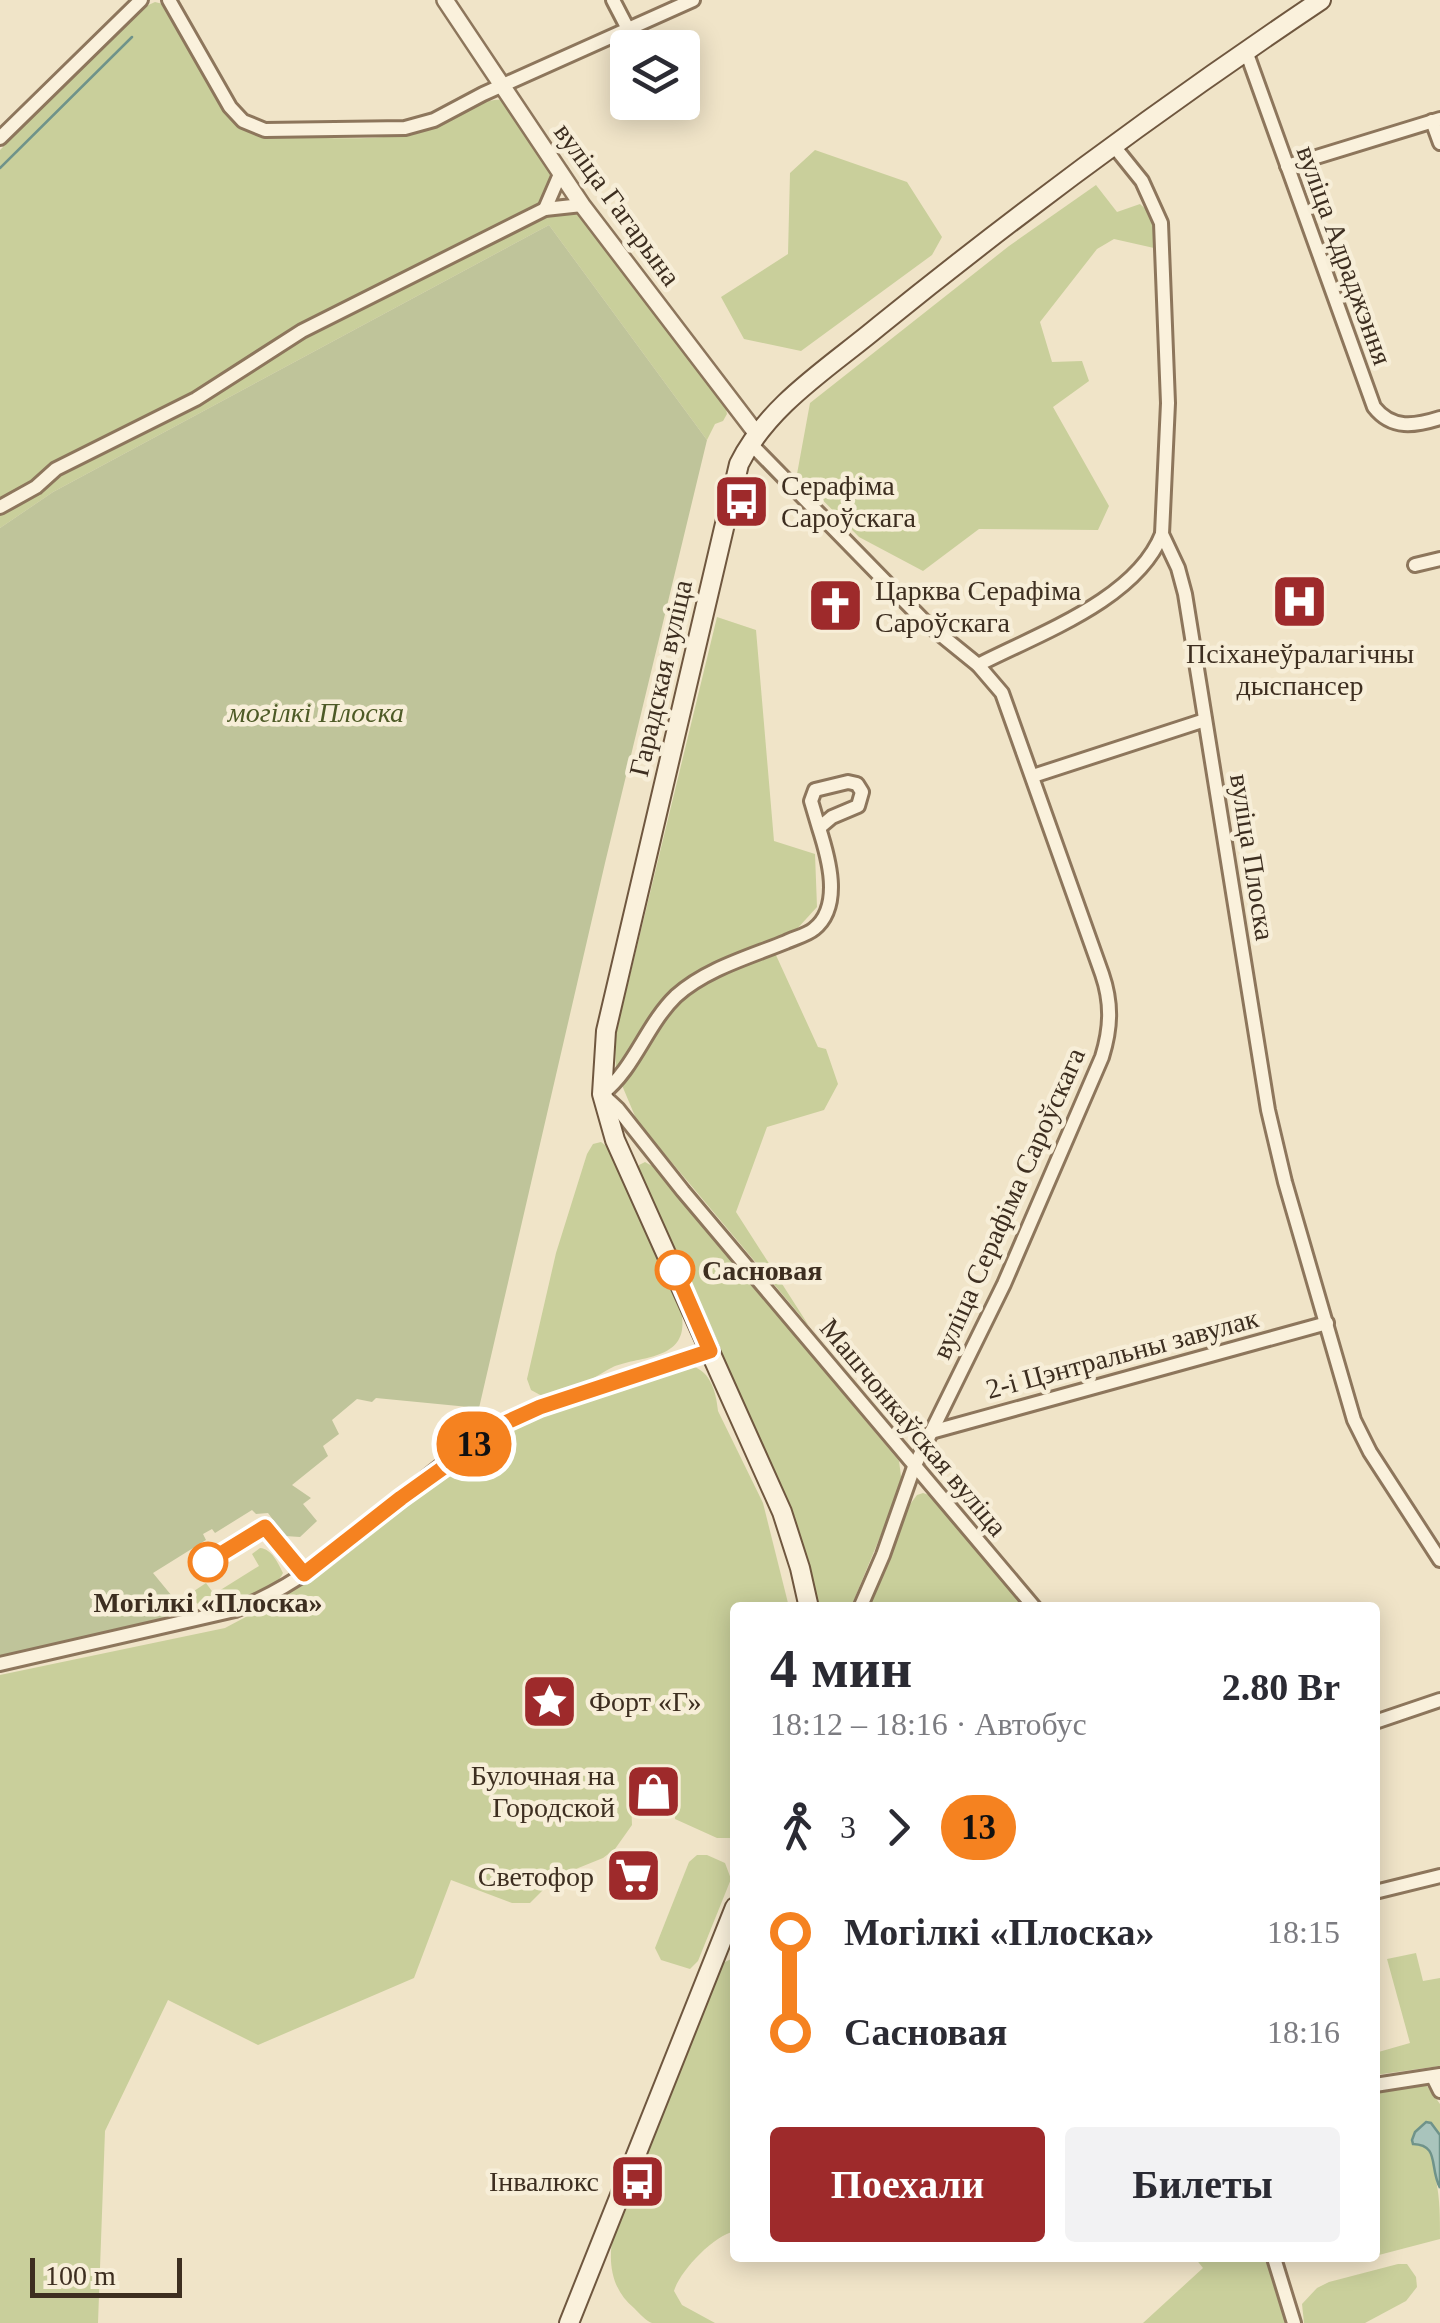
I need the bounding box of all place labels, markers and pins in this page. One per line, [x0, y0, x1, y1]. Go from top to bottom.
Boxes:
place label: Серафіма Сароўскага [781, 470, 917, 533]
bus stop icon: Серафіма Сароўскага [712, 471, 772, 531]
hospital icon: Псіханеўралагічны дыспансер [1270, 572, 1330, 632]
place label: Царква Серафіма Сароўскага [875, 575, 1082, 638]
church icon: Царква Серафіма Сароўскага [806, 576, 866, 636]
place label: Псіханеўралагічны дыспансер [1186, 638, 1414, 701]
marker: Сасновая [656, 1251, 694, 1289]
place label: Сасновая [702, 1255, 822, 1286]
marker: Могілкі «Плоска» [189, 1543, 227, 1581]
place label: Могілкі «Плоска» [94, 1587, 322, 1618]
place icon: Форт «Г» [520, 1671, 580, 1731]
place label: Форт «Г» [589, 1686, 701, 1717]
place label: Булочная на Городской [471, 1760, 616, 1823]
shop icon: Булочная на Городской [624, 1761, 684, 1821]
supermarket icon: Светофор [603, 1846, 663, 1906]
place label: Светофор [478, 1861, 594, 1892]
bus stop icon: Інвалюкс [608, 2151, 668, 2211]
place label: Інвалюкс [489, 2166, 599, 2197]

